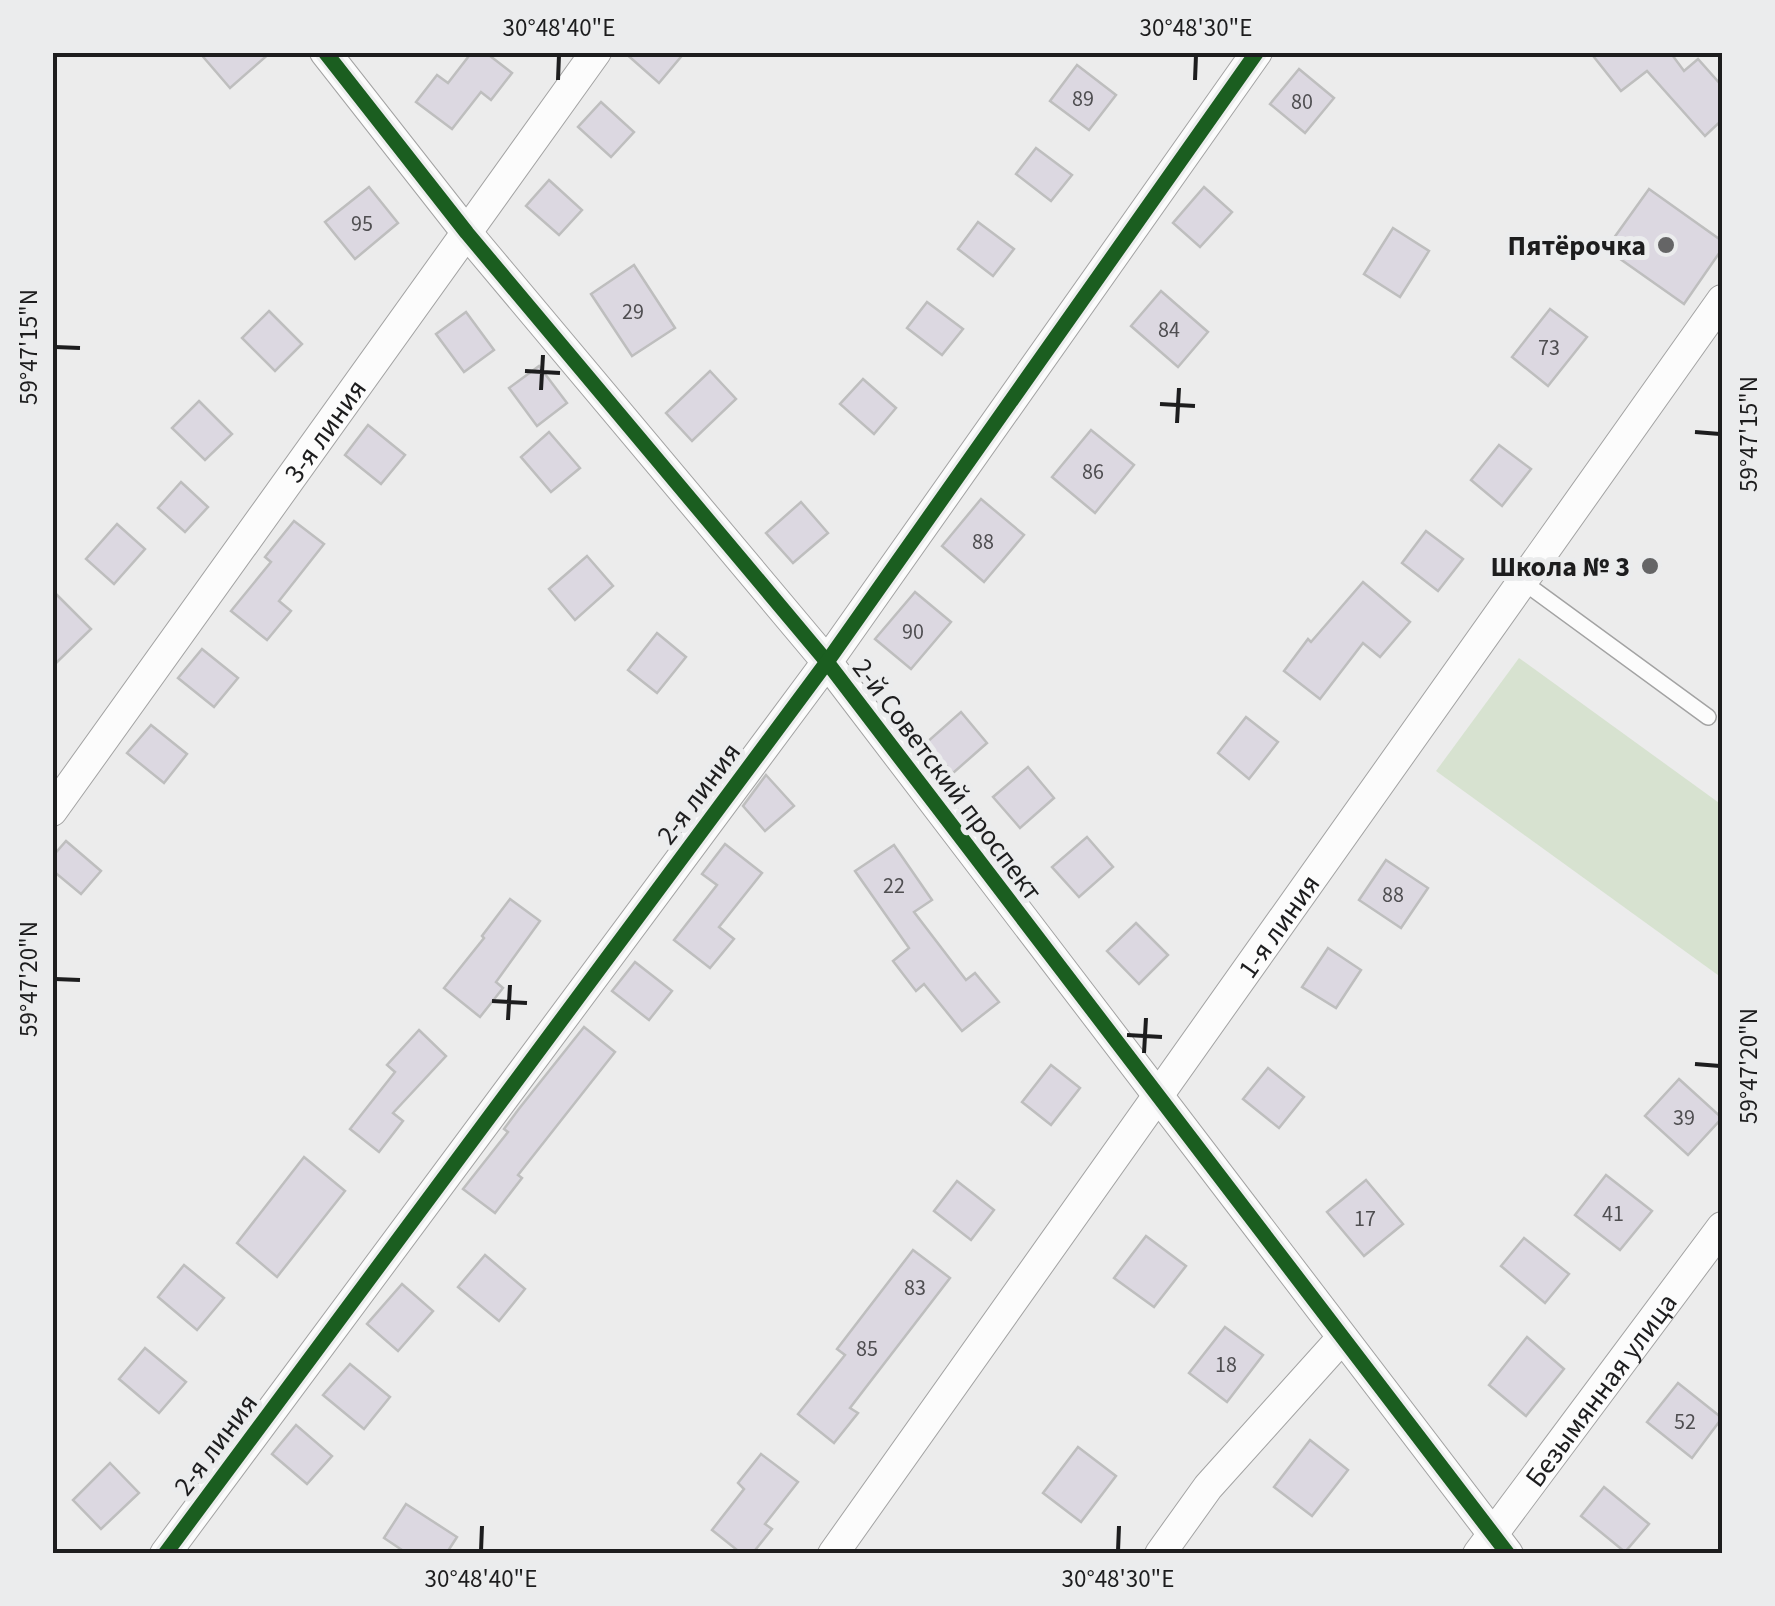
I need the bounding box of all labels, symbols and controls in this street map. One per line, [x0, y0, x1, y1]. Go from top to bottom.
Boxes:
text: 30°48'40"E [503, 10, 615, 46]
text: 30°48'30"E [1140, 10, 1252, 46]
house number: 89 [1072, 83, 1094, 115]
house number: 80 [1291, 86, 1313, 118]
house number: 95 [351, 208, 373, 240]
place label: Пятёрочка [1508, 226, 1646, 266]
marker: Пятёрочка [1655, 234, 1677, 256]
text: 59°47'15"N [11, 289, 47, 405]
house number: 29 [622, 296, 644, 328]
house number: 84 [1158, 314, 1180, 346]
house number: 73 [1538, 332, 1560, 364]
street label: 3-я линия [275, 371, 376, 491]
text: 59°47'15"N [1731, 376, 1767, 492]
house number: 86 [1082, 456, 1104, 488]
house number: 88 [972, 526, 994, 558]
place label: Школа № 3 [1490, 547, 1630, 587]
marker: Школа № 3 [1639, 555, 1661, 577]
house number: 90 [902, 616, 924, 648]
street label: 2-й Советский проспект [843, 650, 1052, 909]
street label: 2-я линия [647, 734, 751, 853]
street label: 1-я линия [1228, 866, 1330, 987]
house number: 22 [883, 870, 905, 902]
house number: 88 [1382, 879, 1404, 911]
text: 59°47'20"N [11, 921, 47, 1037]
text: 59°47'20"N [1731, 1008, 1767, 1124]
house number: 39 [1673, 1102, 1695, 1134]
house number: 41 [1602, 1198, 1624, 1230]
house number: 17 [1354, 1203, 1376, 1235]
house number: 83 [904, 1272, 926, 1304]
street label: Безымянная улица [1516, 1285, 1687, 1496]
house number: 85 [856, 1333, 878, 1365]
house number: 18 [1215, 1349, 1237, 1381]
street label: 2-я линия [164, 1385, 268, 1504]
house number: 52 [1674, 1406, 1696, 1438]
text: 30°48'40"E [425, 1561, 537, 1597]
text: 30°48'30"E [1062, 1561, 1174, 1597]

